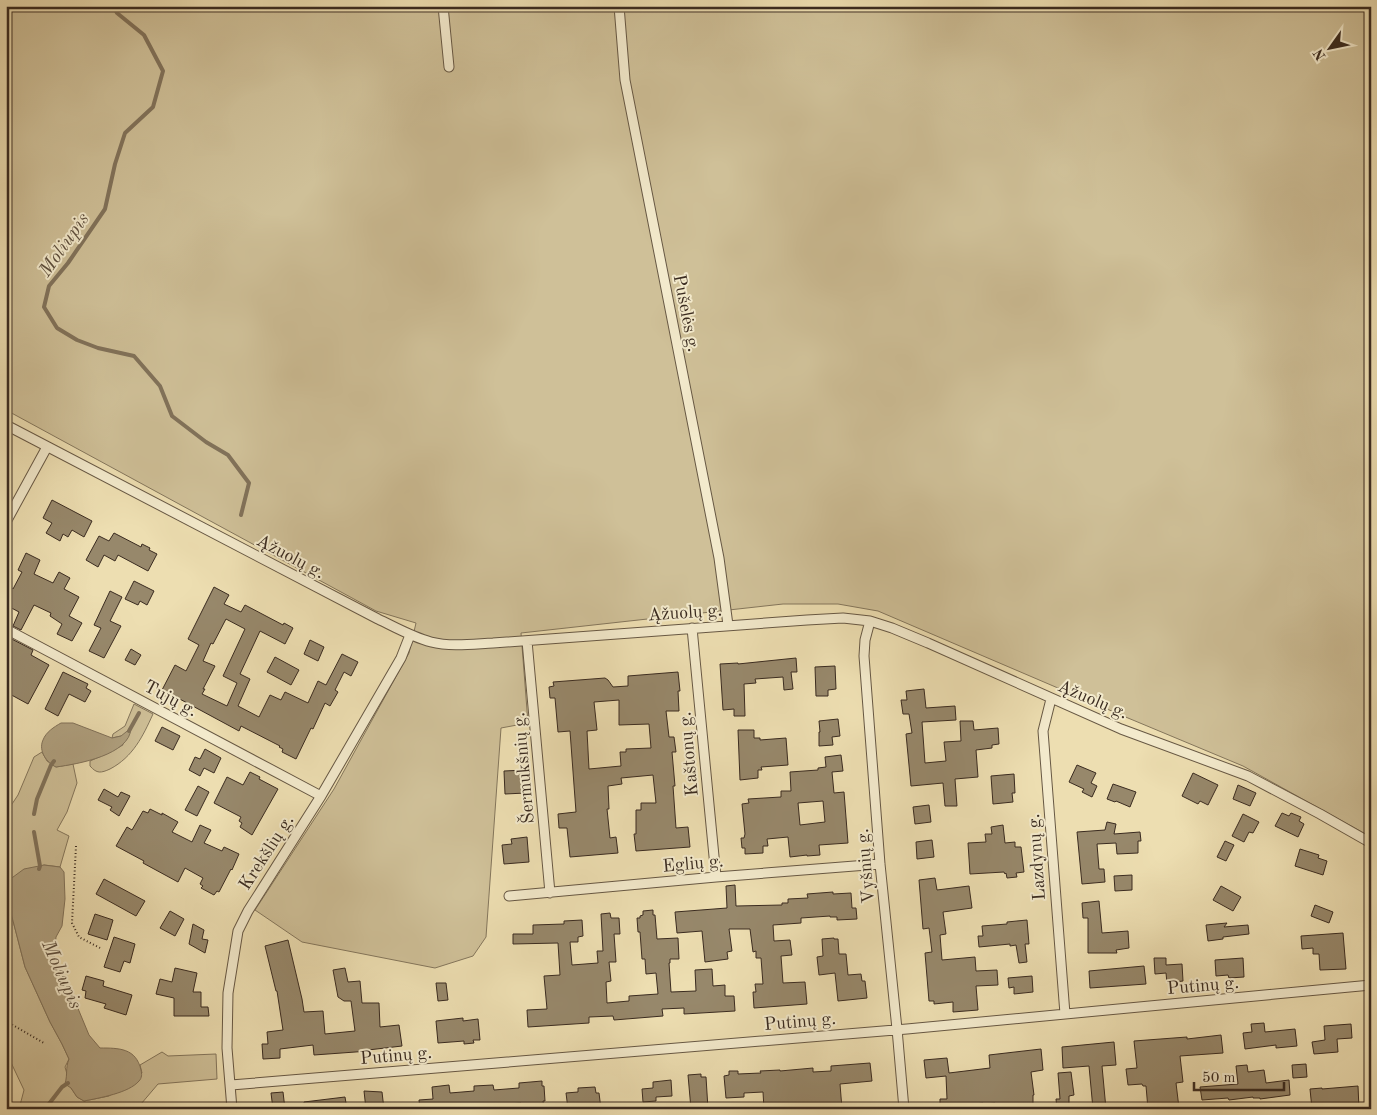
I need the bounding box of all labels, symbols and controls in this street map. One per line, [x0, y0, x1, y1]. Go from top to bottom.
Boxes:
north arrow [1304, 22, 1354, 72]
text: N [1311, 46, 1329, 63]
water label: Moliupis [36, 210, 94, 282]
street label: Pušelės g. [670, 273, 702, 354]
street label: Ąžuolų g. [253, 531, 328, 582]
street label: Ąžuolų g. [647, 601, 723, 625]
street label: Tujų g. [141, 677, 200, 720]
street label: Ąžuolų g. [1055, 677, 1130, 723]
street label: Šermukšnių g. [505, 711, 538, 825]
street label: Kaštonų g. [676, 711, 702, 797]
street label: Krekšlių g. [236, 812, 298, 893]
street label: Lazdynų g. [1025, 813, 1049, 901]
street label: Vyšnių g. [854, 828, 878, 904]
street label: Eglių g. [662, 852, 724, 876]
water label: Moliupis [37, 937, 84, 1012]
street label: Putinų g. [1166, 974, 1240, 998]
street label: Putinų g. [763, 1010, 837, 1034]
street label: Putinų g. [359, 1044, 433, 1068]
scale bar [1194, 1060, 1284, 1092]
text: 50 m [1202, 1071, 1236, 1086]

